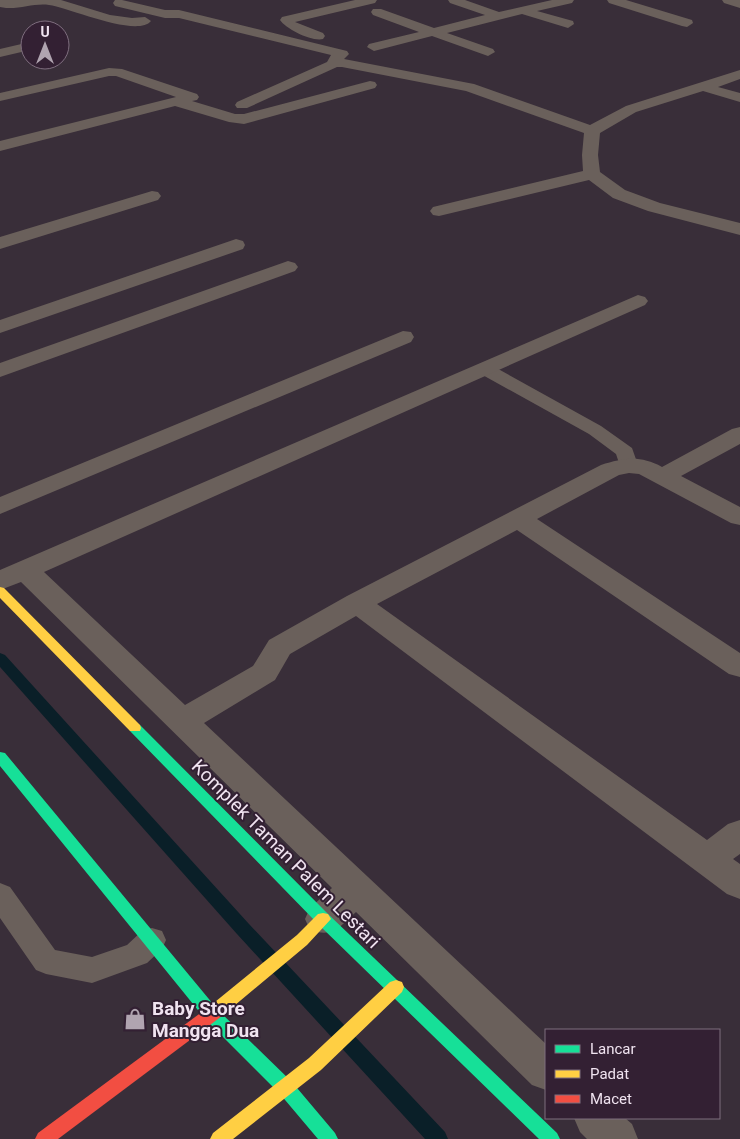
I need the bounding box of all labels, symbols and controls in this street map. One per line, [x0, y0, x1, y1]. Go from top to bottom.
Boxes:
north arrow [20, 20, 70, 70]
text: U [40, 24, 50, 40]
street label: Komplek Taman Palem Lestari [187, 755, 385, 953]
place label: Baby Store Mangga Dua [152, 997, 259, 1042]
shop icon: Baby Store Mangga Dua [122, 1006, 148, 1032]
legend [545, 1029, 720, 1119]
text: Lancar [590, 1040, 636, 1058]
text: Padat [590, 1065, 629, 1083]
text: Macet [590, 1090, 632, 1108]

